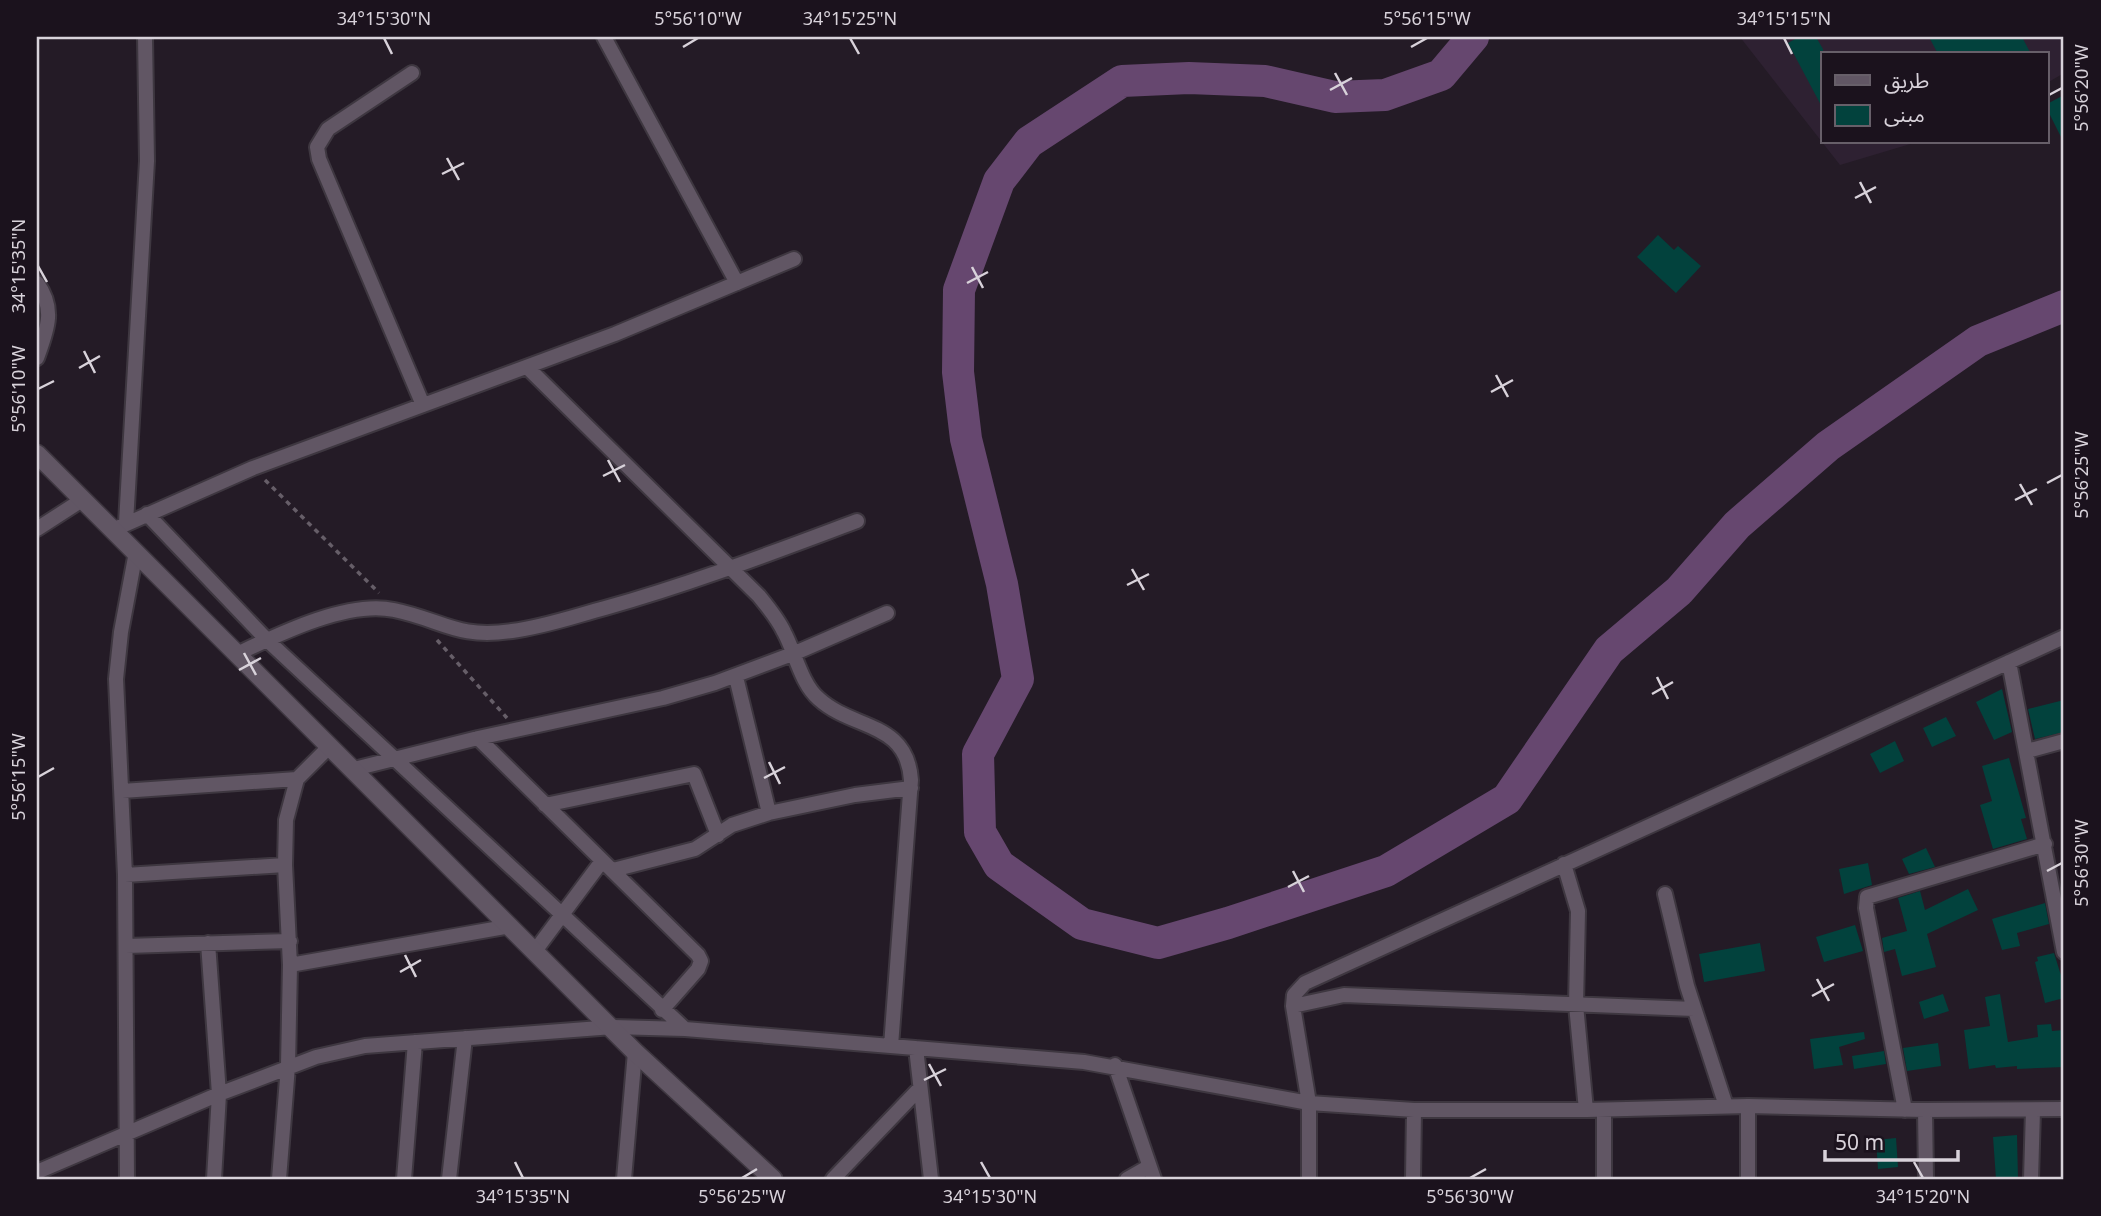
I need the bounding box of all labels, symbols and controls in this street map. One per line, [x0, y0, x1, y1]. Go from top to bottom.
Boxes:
text: 34°15'30"N [337, 6, 431, 30]
text: 5°56'10"W [654, 6, 742, 30]
text: 34°15'25"N [803, 6, 897, 30]
text: 5°56'15"W [1383, 6, 1471, 30]
text: 34°15'15"N [1737, 6, 1831, 30]
text: 5°56'20"W [2069, 44, 2093, 132]
legend [1821, 52, 2048, 144]
text: طريق [1884, 66, 1929, 94]
text: مبنى [1884, 100, 1925, 128]
text: 34°15'35"N [6, 219, 30, 313]
text: 5°56'10"W [6, 345, 30, 433]
text: 5°56'25"W [2069, 431, 2093, 519]
text: 5°56'15"W [6, 733, 30, 821]
text: 5°56'30"W [2069, 819, 2093, 907]
scale bar [1825, 1118, 1958, 1162]
text: 50 m [1835, 1128, 1884, 1156]
text: 34°15'35"N [476, 1184, 570, 1208]
text: 5°56'25"W [698, 1184, 786, 1208]
text: 34°15'30"N [943, 1184, 1037, 1208]
text: 5°56'30"W [1426, 1184, 1514, 1208]
text: 34°15'20"N [1876, 1184, 1970, 1208]

